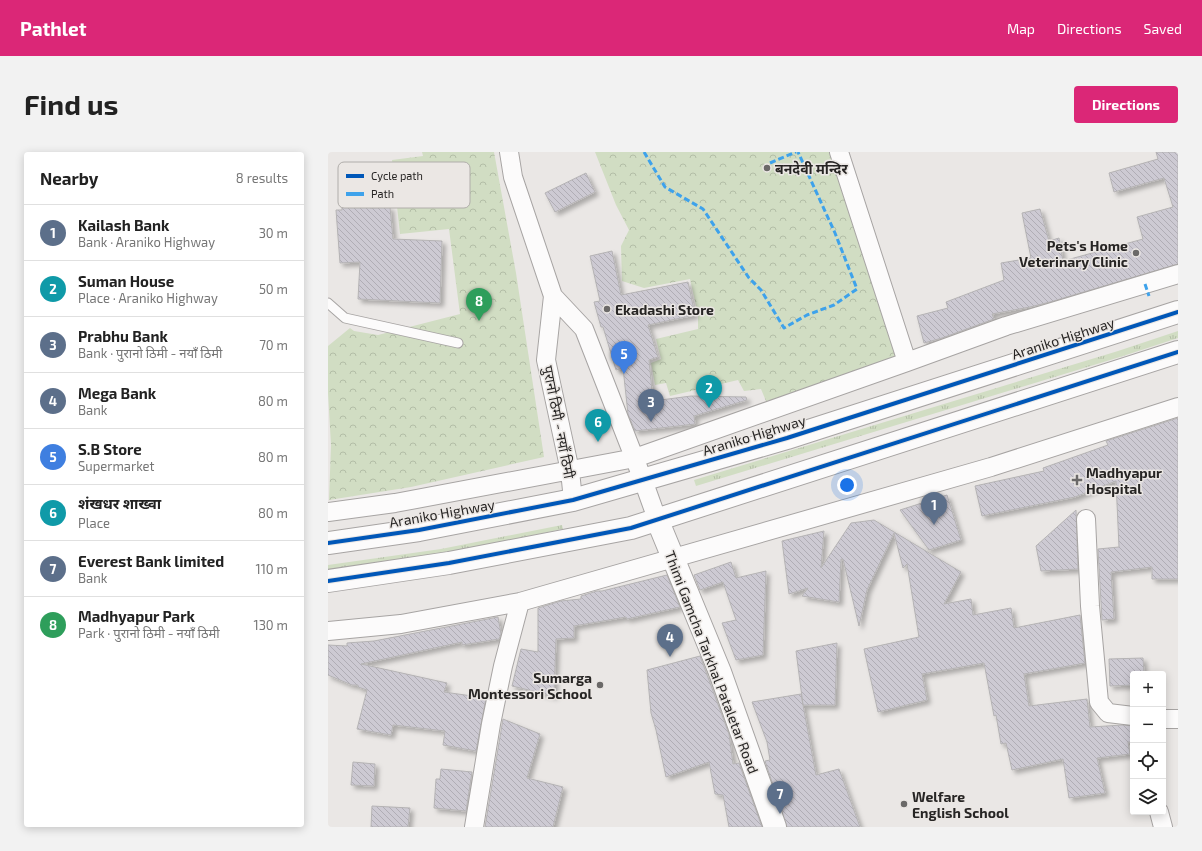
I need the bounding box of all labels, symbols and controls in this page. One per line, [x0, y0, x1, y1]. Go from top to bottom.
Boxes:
text: Pathlet [20, 17, 86, 40]
text: Map [1007, 20, 1035, 37]
text: Directions [1057, 20, 1122, 37]
text: Saved [1144, 20, 1182, 37]
button: Directions [1074, 86, 1178, 123]
text: Find us [24, 87, 118, 121]
place label: बनदेवी मन्दिर [775, 160, 848, 177]
legend [338, 162, 470, 208]
marker: बनदेवी मन्दिर [762, 163, 772, 173]
text: Nearby [40, 168, 98, 188]
text: Cycle path [371, 169, 423, 182]
text: 8 results [236, 170, 288, 186]
text: Path [371, 187, 394, 200]
text: Kailash Bank [78, 216, 169, 234]
text: 1 [50, 225, 56, 241]
text: 30 m [259, 225, 288, 241]
text: Bank · Araniko Highway [78, 234, 215, 250]
place label: Pets's Home Veterinary Clinic [1019, 237, 1128, 270]
marker: Pets's Home Veterinary Clinic [1131, 248, 1141, 258]
text: Suman House [78, 272, 174, 290]
text: 2 [49, 281, 57, 297]
text: 50 m [259, 281, 288, 297]
pin: 8 [466, 288, 492, 321]
text: Place · Araniko Highway [78, 290, 218, 306]
place label: Ekadashi Store [615, 301, 714, 318]
marker: Ekadashi Store [602, 304, 612, 314]
street label: Araniko Highway [1010, 313, 1117, 363]
text: Prabhu Bank [78, 327, 168, 345]
text: 3 [49, 337, 57, 353]
text: 70 m [259, 337, 288, 353]
pin: 5 [611, 341, 637, 374]
text: Bank · पुरानो ठिमी - नयाँ ठिमी [78, 345, 222, 361]
street label: पुरानो ठिमी - नयाँ ठिमी [538, 364, 578, 481]
pin: 2 [696, 375, 722, 408]
text: Mega Bank [78, 384, 156, 402]
pin: 3 [638, 389, 664, 422]
text: 4 [49, 393, 57, 409]
text: 80 m [258, 393, 288, 409]
text: Bank [78, 402, 107, 418]
pin: 6 [585, 409, 611, 442]
street label: Araniko Highway [700, 411, 808, 459]
text: S.B Store [78, 440, 142, 458]
text: 5 [49, 449, 57, 465]
text: 80 m [258, 449, 288, 465]
text: Supermarket [78, 458, 155, 474]
place label: Madhyapur Hospital [1086, 464, 1162, 497]
marker: Madhyapur Hospital [1071, 474, 1083, 486]
your location [837, 475, 857, 495]
pin: 1 [921, 492, 947, 525]
text: शंखधर शाख्वा [78, 494, 161, 512]
street label: Araniko Highway [388, 495, 497, 531]
text: 6 [49, 505, 57, 521]
text: 80 m [258, 505, 288, 521]
text: Place [78, 515, 110, 531]
street label: Thimi Gamcha Tarkhal Pataletar Road [662, 548, 762, 776]
text: Everest Bank limited [78, 552, 224, 570]
text: 7 [50, 561, 56, 577]
text: 110 m [256, 561, 288, 577]
text: Bank [78, 570, 107, 586]
text: Madhyapur Park [78, 607, 195, 625]
text: 8 [49, 617, 57, 633]
text: 130 m [253, 617, 288, 633]
pin: 4 [657, 624, 683, 657]
text: Park · पुरानो ठिमी - नयाँ ठिमी [78, 625, 220, 641]
place label: Sumarga Montessori School [468, 669, 592, 702]
map controls [1130, 671, 1166, 815]
button: + [1130, 671, 1166, 707]
marker: Sumarga Montessori School [595, 680, 605, 690]
button: − [1130, 707, 1166, 743]
button: locate [1130, 743, 1166, 779]
button: layers [1130, 779, 1166, 815]
pin: 7 [767, 781, 793, 814]
place label: Welfare English School [912, 788, 1009, 821]
marker: Welfare English School [899, 799, 909, 809]

